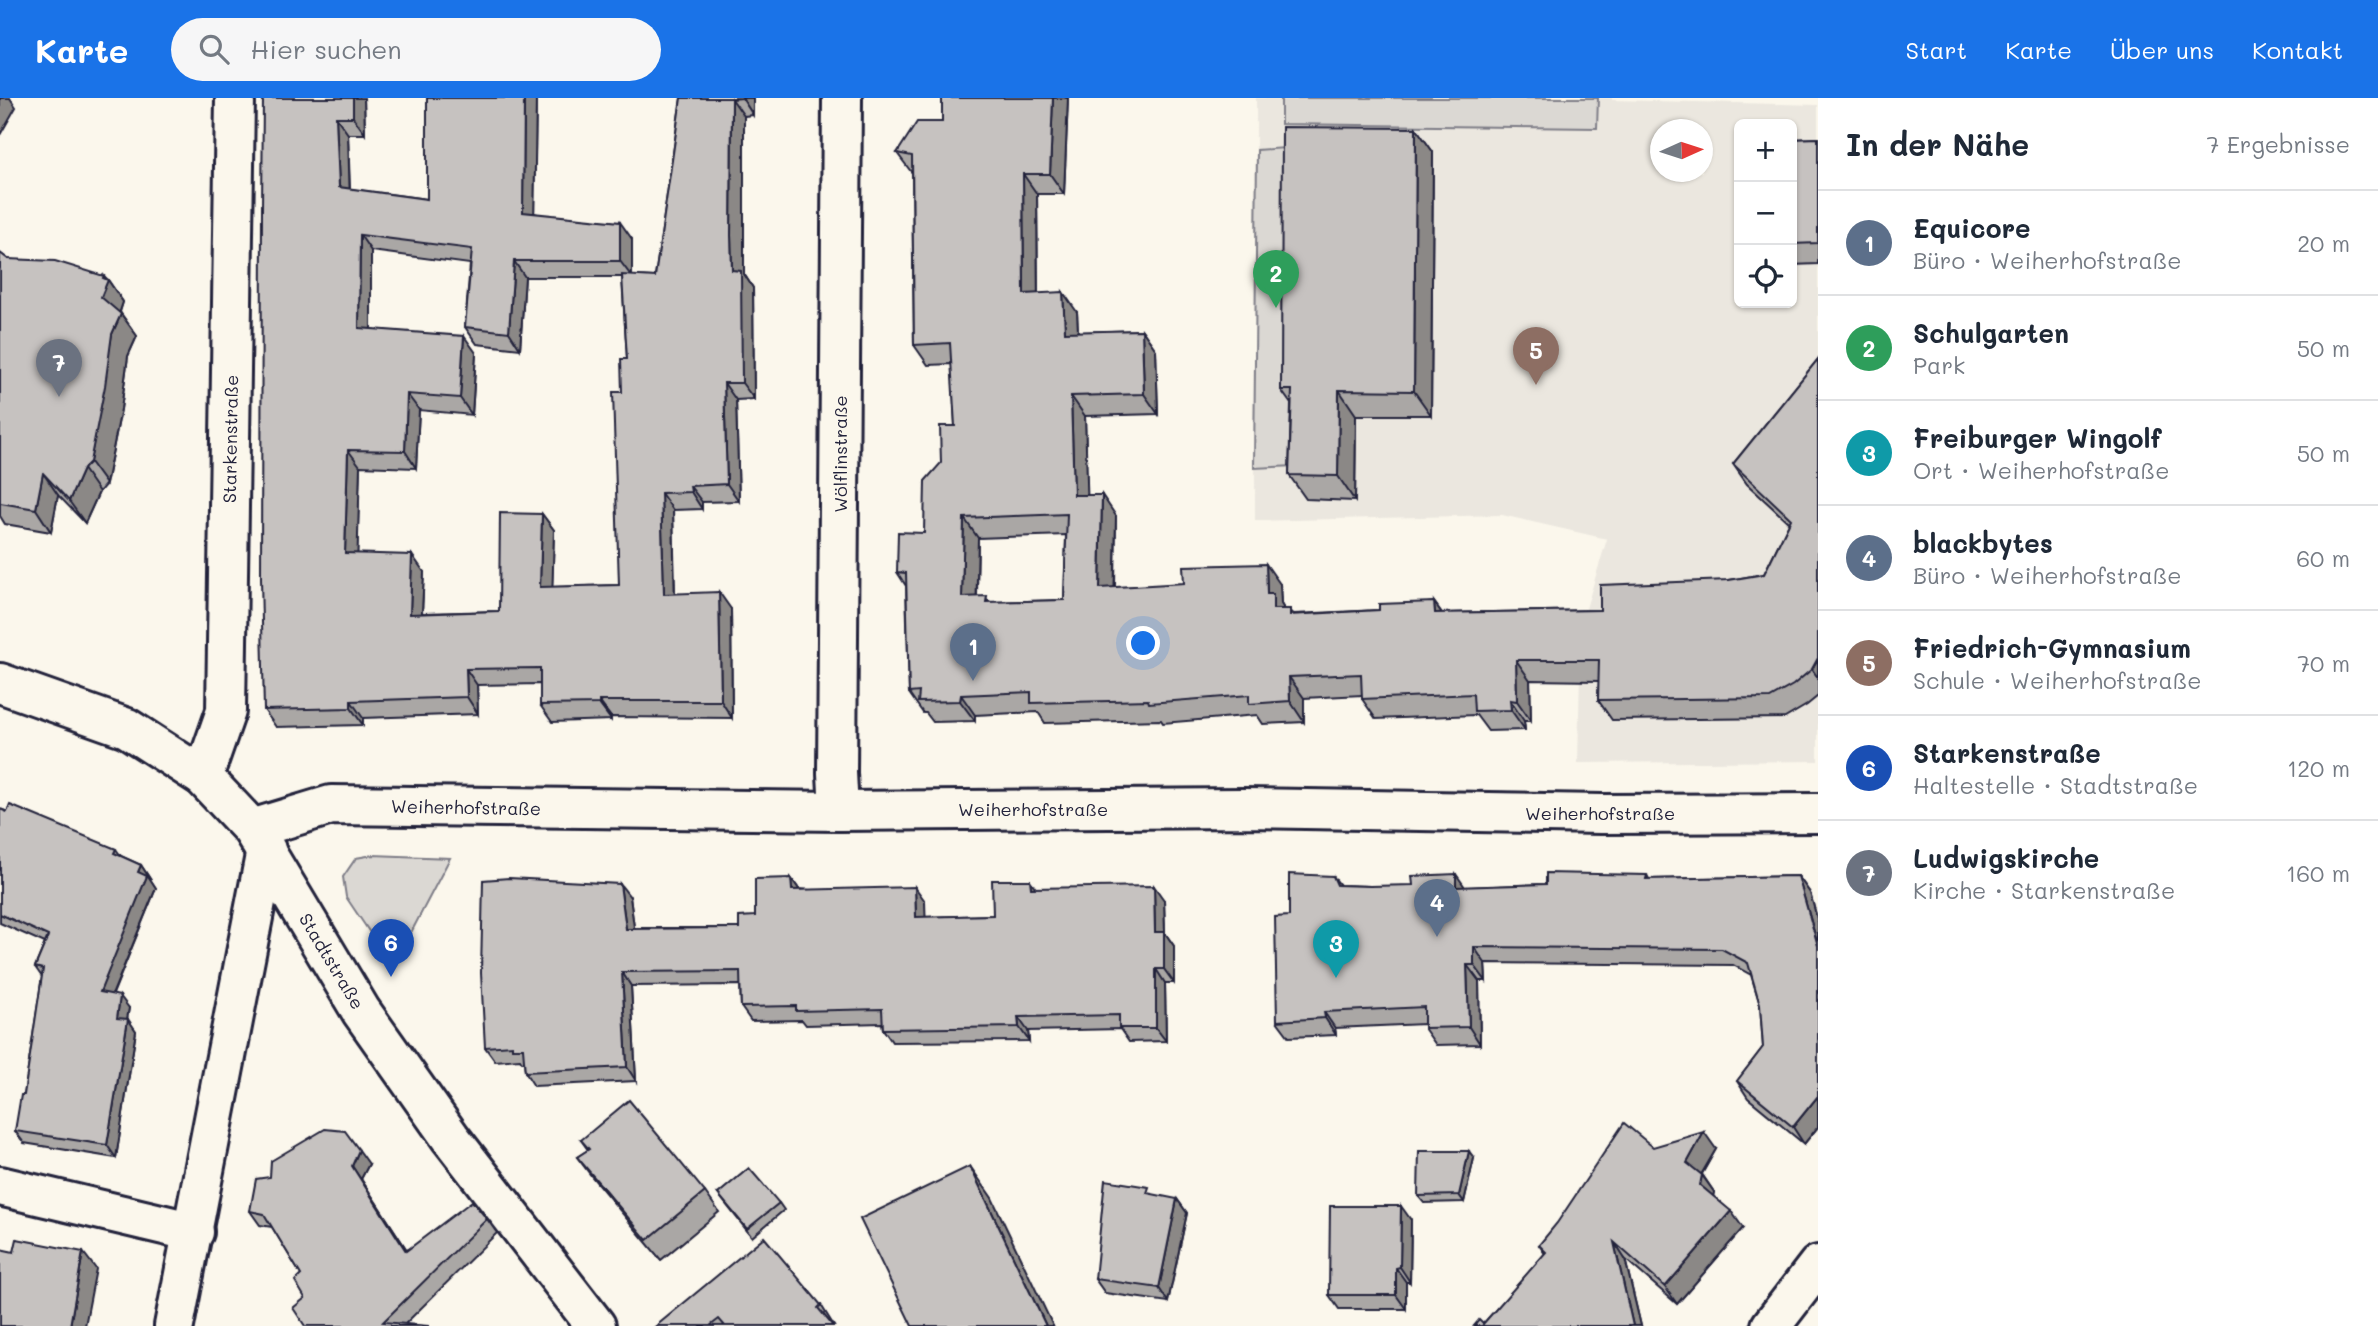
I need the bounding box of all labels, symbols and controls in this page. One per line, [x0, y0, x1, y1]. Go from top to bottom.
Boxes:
search box [171, 18, 661, 81]
text: Karte [35, 28, 129, 71]
icon: search [195, 30, 233, 68]
text: Hier suchen [251, 32, 402, 66]
text: Start [1905, 34, 1967, 65]
text: Karte [2005, 34, 2072, 65]
text: Über uns [2110, 34, 2214, 65]
text: Kontakt [2252, 34, 2343, 65]
north arrow [1650, 119, 1713, 182]
map controls [1734, 119, 1797, 308]
button: + [1734, 119, 1797, 182]
text: In der Nähe [1846, 124, 2029, 164]
text: 7 Ergebnisse [2207, 129, 2350, 159]
button: − [1734, 182, 1797, 245]
text: Equicore [1913, 211, 2030, 245]
text: 1 [1864, 228, 1874, 258]
text: 20 m [2297, 228, 2350, 258]
button: locate [1734, 245, 1797, 308]
text: Büro · Weiherhofstraße [1913, 245, 2182, 275]
pin: 2 [1253, 250, 1299, 308]
text: Schulgarten [1913, 316, 2069, 350]
pin: 5 [1513, 327, 1559, 385]
text: 2 [1863, 333, 1875, 363]
text: 50 m [2297, 333, 2350, 363]
pin: 7 [36, 339, 82, 397]
text: Park [1913, 350, 1965, 380]
street label: Starkenstraße [217, 375, 243, 503]
street label: Wölflinstraße [828, 395, 852, 513]
text: Freiburger Wingolf [1913, 421, 2162, 455]
text: 3 [1862, 438, 1876, 468]
text: 50 m [2297, 438, 2350, 468]
text: Ort · Weiherhofstraße [1913, 455, 2169, 485]
text: blackbytes [1913, 526, 2053, 560]
text: 4 [1862, 543, 1876, 573]
text: 60 m [2296, 543, 2350, 573]
text: Büro · Weiherhofstraße [1913, 560, 2182, 590]
pin: 1 [950, 623, 996, 681]
your location [1126, 626, 1160, 660]
text: Friedrich-Gymnasium [1913, 631, 2191, 665]
text: 5 [1862, 648, 1876, 678]
text: 70 m [2297, 648, 2350, 678]
text: Schule · Weiherhofstraße [1913, 665, 2202, 695]
text: Starkenstraße [1913, 736, 2101, 770]
text: 6 [1862, 753, 1876, 783]
text: 120 m [2287, 753, 2350, 783]
text: Haltestelle · Stadtstraße [1913, 770, 2198, 800]
street label: Weiherhofstraße [391, 794, 541, 820]
street label: Weiherhofstraße [958, 797, 1108, 821]
street label: Weiherhofstraße [1525, 801, 1675, 825]
text: Ludwigskirche [1913, 841, 2099, 875]
text: 7 [1863, 858, 1875, 888]
text: 160 m [2286, 858, 2350, 888]
text: Kirche · Starkenstraße [1913, 875, 2175, 905]
pin: 4 [1414, 879, 1460, 937]
street label: Stadtstraße [294, 908, 370, 1014]
pin: 6 [368, 919, 414, 977]
pin: 3 [1313, 920, 1359, 978]

